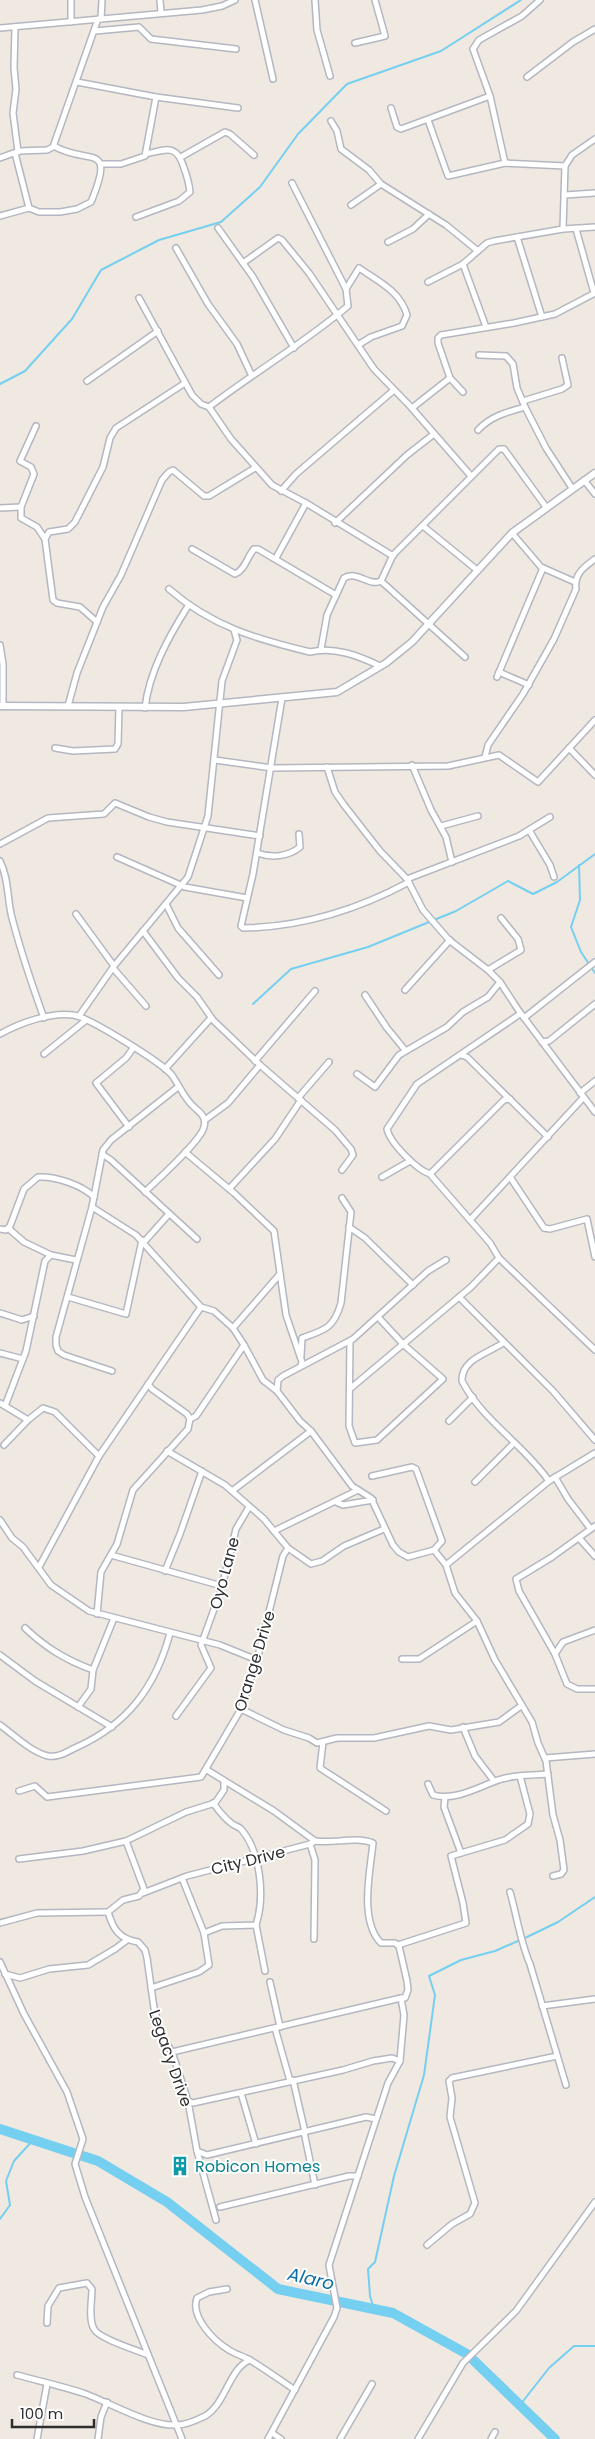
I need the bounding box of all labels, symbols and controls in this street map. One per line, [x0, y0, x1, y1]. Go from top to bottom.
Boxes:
street label: Oyo Lane [204, 1534, 245, 1612]
street label: Orange Drive [228, 1608, 281, 1715]
street label: City Drive [209, 1840, 288, 1881]
street label: Legacy Drive [143, 2006, 198, 2110]
building icon: Robicon Homes [169, 2155, 191, 2177]
place label: Robicon Homes [195, 2155, 320, 2178]
water label: Alaro [284, 2261, 337, 2296]
scale bar [12, 2396, 95, 2428]
text: 100 m [20, 2403, 63, 2424]

